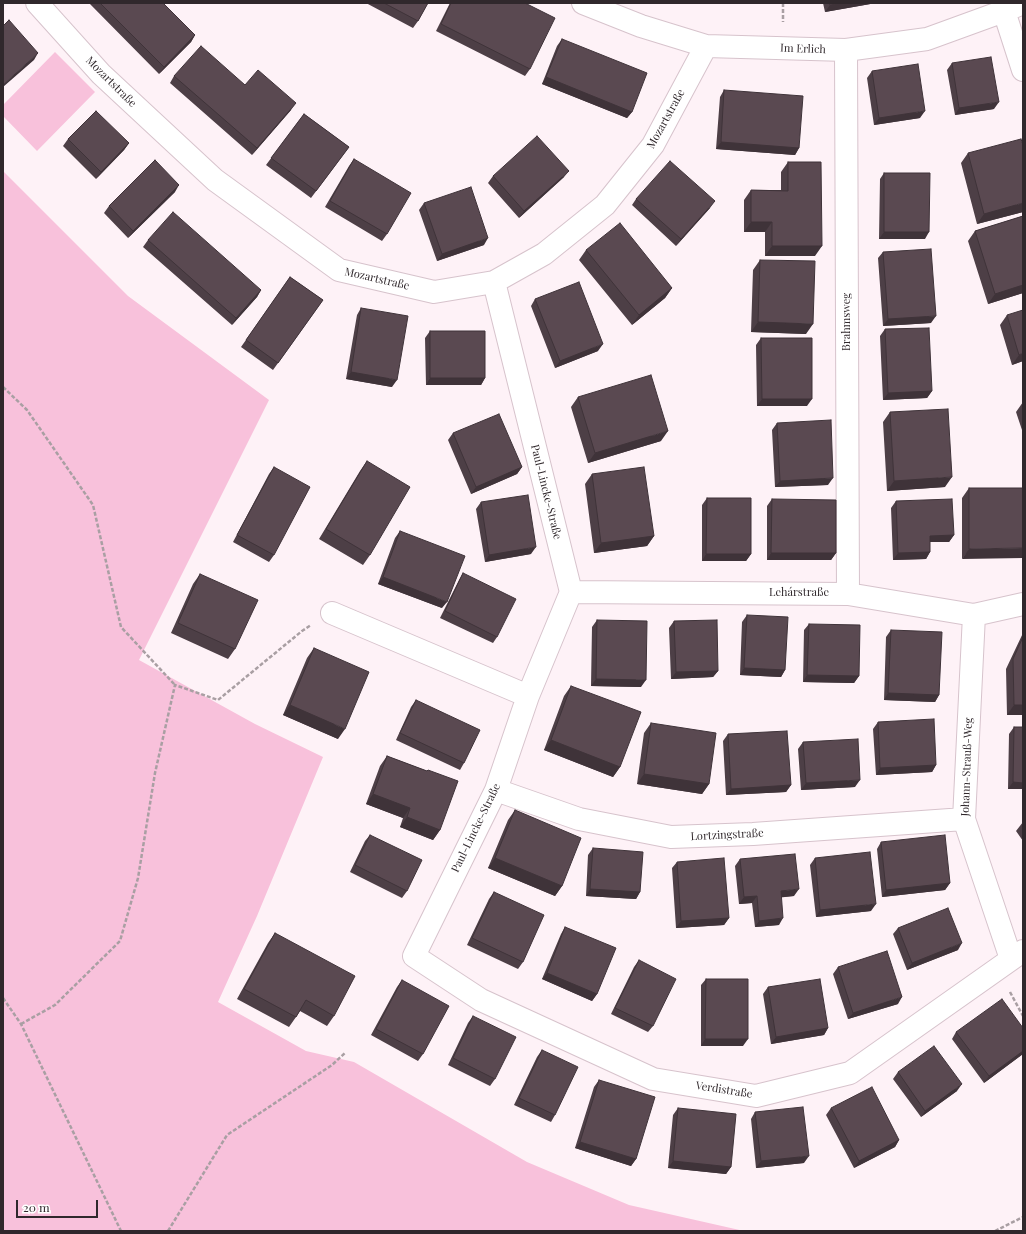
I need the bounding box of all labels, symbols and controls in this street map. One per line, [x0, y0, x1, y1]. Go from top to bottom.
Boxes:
street label: Im Erlich [780, 42, 826, 56]
street label: Mozartstraße [83, 54, 139, 110]
street label: Mozartstraße [644, 87, 688, 151]
street label: Mozartstraße [343, 265, 411, 293]
street label: Brahmsweg [840, 293, 854, 351]
street label: Paul-Lincke-Straße [528, 443, 564, 541]
street label: Lehárstraße [769, 586, 829, 600]
street label: Johann-Strauß-Weg [959, 717, 975, 817]
street label: Paul-Lincke-Straße [449, 781, 503, 875]
street label: Lortzingstraße [690, 826, 764, 844]
street label: Verdistraße [695, 1079, 753, 1101]
scale bar [18, 1192, 100, 1218]
text: 20 m [23, 1199, 50, 1215]

